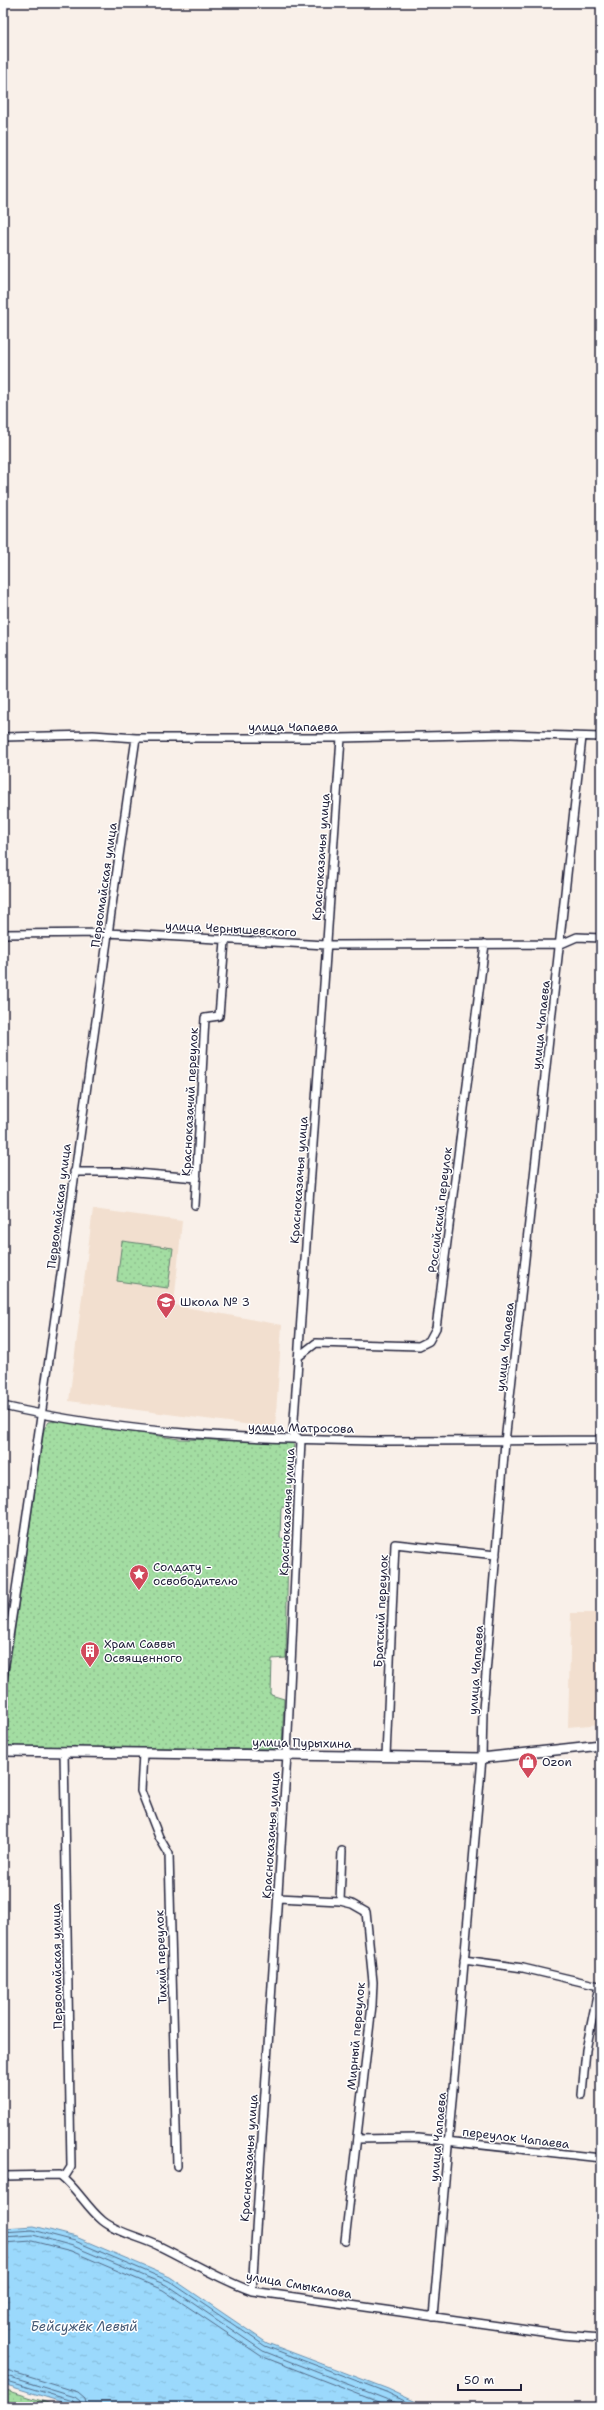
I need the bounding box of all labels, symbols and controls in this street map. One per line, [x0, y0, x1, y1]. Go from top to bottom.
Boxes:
street label: улица Чапаева [248, 719, 338, 735]
street label: Красноказачья улица [309, 792, 333, 921]
street label: Первомайская улица [87, 821, 121, 948]
street label: улица Чернышевского [165, 918, 297, 940]
street label: улица Чапаева [528, 979, 554, 1070]
street label: Красноказачий переулок [178, 1027, 202, 1177]
street label: Красноказачья улица [287, 1115, 311, 1244]
street label: Первомайская улица [43, 1142, 75, 1269]
street label: Российский переулок [424, 1146, 456, 1274]
school or university icon: Школа № 3 [155, 1291, 177, 1319]
place label: Школа № 3 [180, 1294, 250, 1310]
street label: улица Чапаева [492, 1301, 518, 1392]
street label: улица Матросова [248, 1419, 355, 1437]
street label: Красноказачья улица [276, 1447, 298, 1576]
street label: Братский переулок [370, 1554, 392, 1668]
place label: Солдату - освободителю [153, 1559, 238, 1589]
place icon: Солдату - освободителю [128, 1563, 150, 1591]
street label: улица Чапаева [465, 1624, 487, 1715]
place label: Храм Саввы Освященного [104, 1636, 182, 1666]
building icon: Храм Саввы Освященного [79, 1640, 101, 1668]
street label: улица Пурыхина [252, 1734, 352, 1752]
shop icon: Ozon [517, 1751, 539, 1779]
place label: Ozon [542, 1754, 572, 1770]
street label: Красноказачья улица [259, 1770, 283, 1899]
street label: Первомайская улица [48, 1902, 66, 2029]
street label: Тихий переулок [151, 1909, 171, 2004]
street label: Мирный переулок [343, 1981, 369, 2090]
street label: улица Чапаева [426, 2091, 450, 2182]
street label: Красноказачья улица [237, 2093, 261, 2222]
street label: переулок Чапаева [462, 2124, 571, 2153]
street label: улица Смыкалова [245, 2268, 354, 2302]
water label: Бейсужёк Левый [30, 2318, 138, 2335]
scale bar [458, 2366, 521, 2392]
text: 50 m [464, 2372, 494, 2388]

